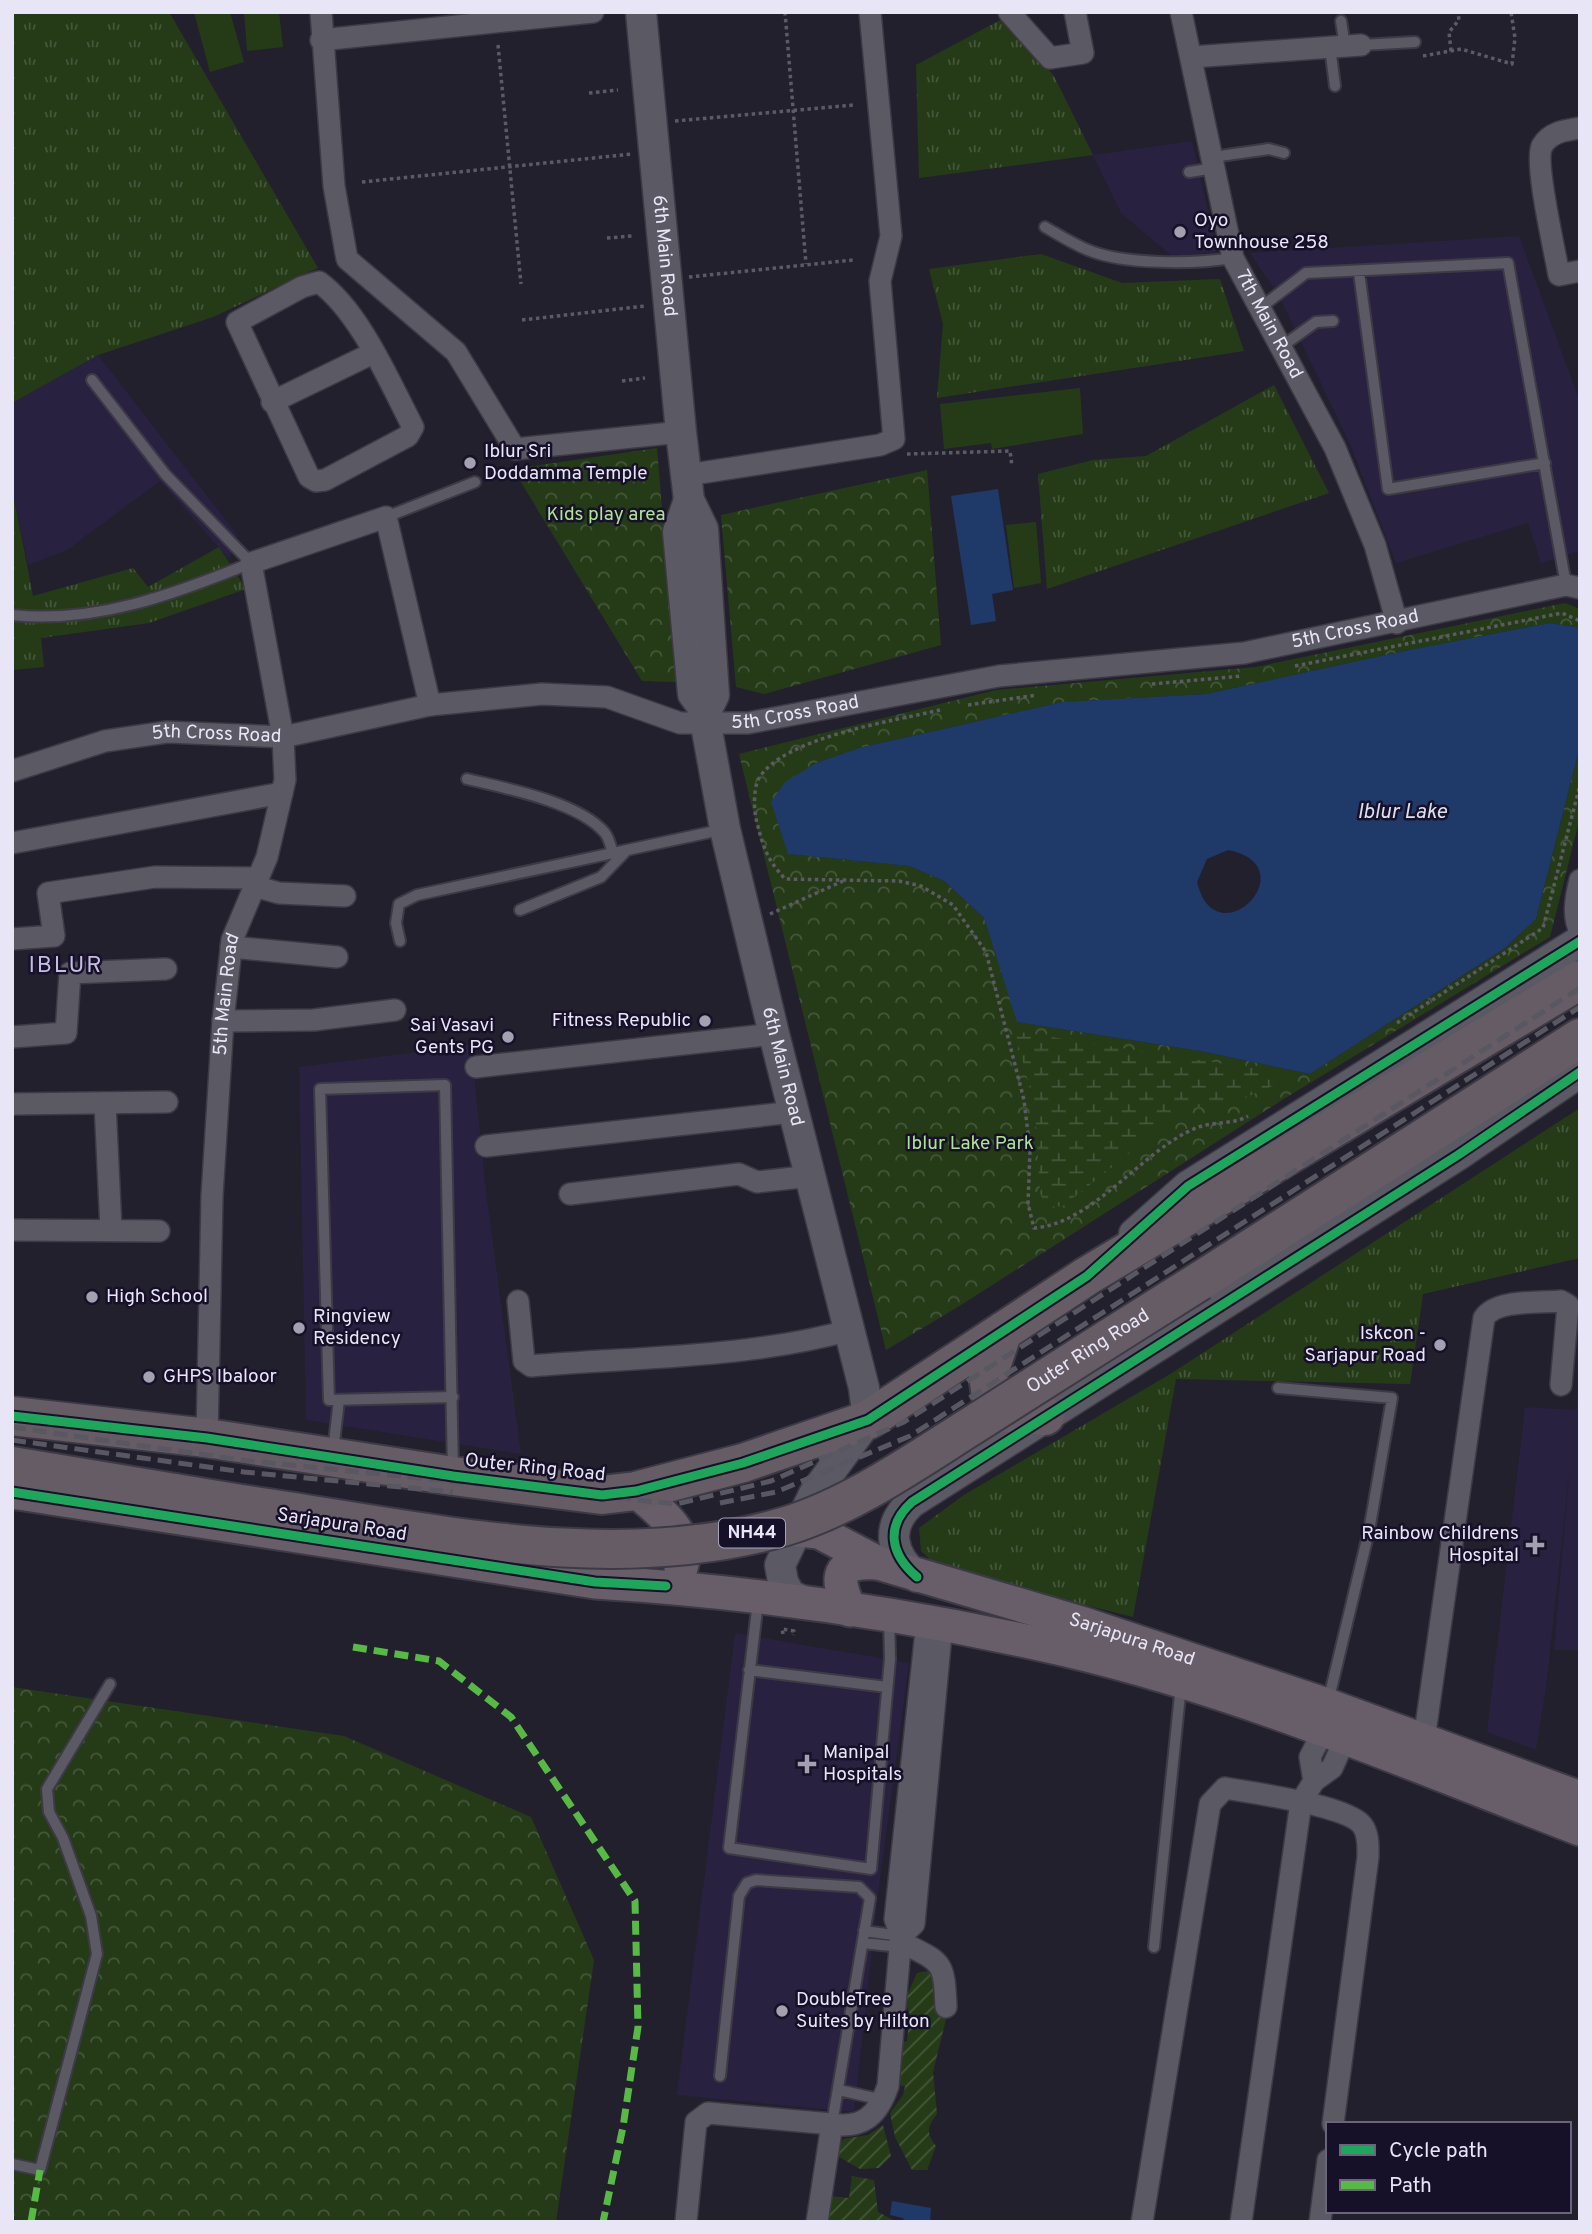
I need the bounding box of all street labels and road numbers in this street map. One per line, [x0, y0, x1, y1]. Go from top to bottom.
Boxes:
street label: 6th Main Road [646, 194, 682, 318]
street label: 7th Main Road [1230, 266, 1308, 383]
street label: 5th Cross Road [1289, 604, 1421, 655]
street label: 5th Cross Road [731, 690, 861, 735]
street label: 5th Cross Road [150, 720, 282, 749]
street label: 5th Main Road [209, 929, 246, 1056]
street label: 6th Main Road [756, 1005, 809, 1129]
street label: Outer Ring Road [1022, 1304, 1154, 1400]
street label: Outer Ring Road [463, 1449, 607, 1487]
street label: Sarjapura Road [275, 1503, 409, 1547]
road number: NH44 [719, 1518, 785, 1548]
street label: Sarjapura Road [1066, 1608, 1198, 1672]

